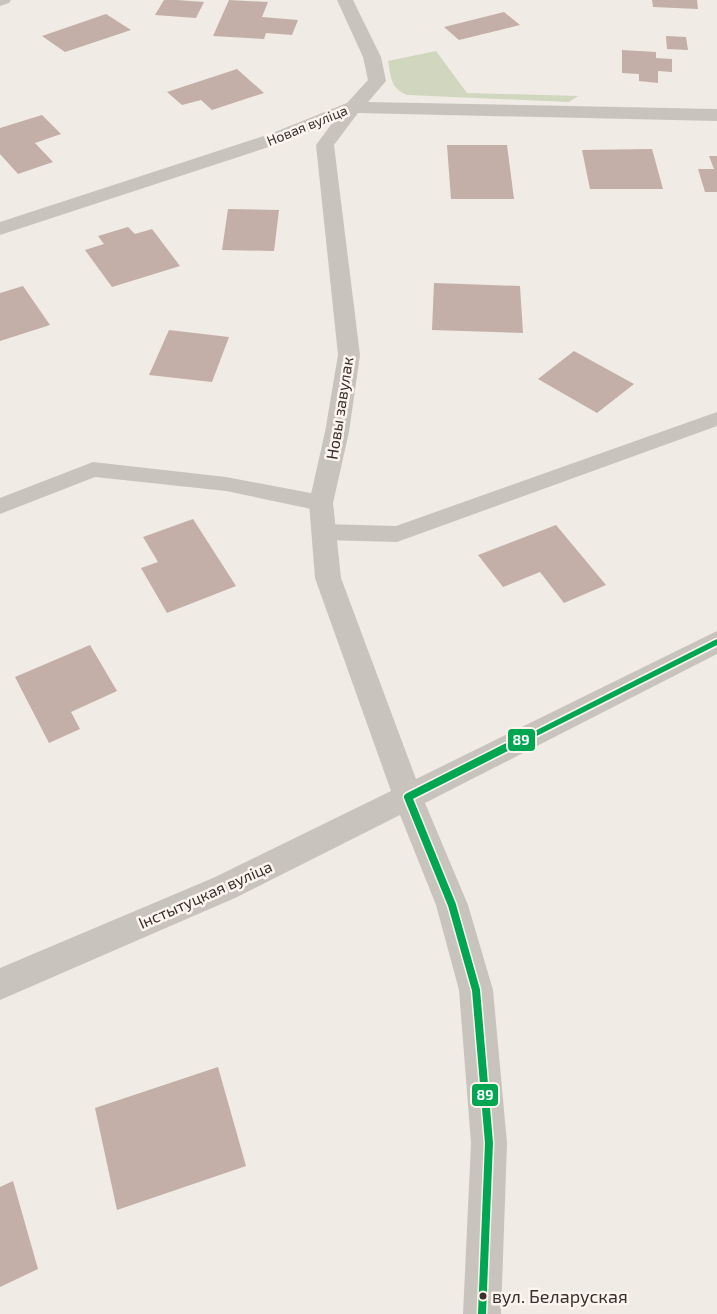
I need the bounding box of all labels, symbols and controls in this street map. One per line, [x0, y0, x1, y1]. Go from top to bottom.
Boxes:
street label: Новая вуліца [264, 101, 350, 149]
street label: Новы завулак [322, 355, 358, 461]
line badge: 89 [507, 728, 536, 752]
text: 89 [513, 731, 529, 748]
street label: Інстытуцкая вуліца [135, 856, 275, 933]
line badge: 89 [471, 1083, 499, 1107]
text: 89 [477, 1086, 493, 1103]
place label: вул. Беларуская [492, 1285, 628, 1307]
marker: вул. Беларуская [478, 1291, 488, 1301]

